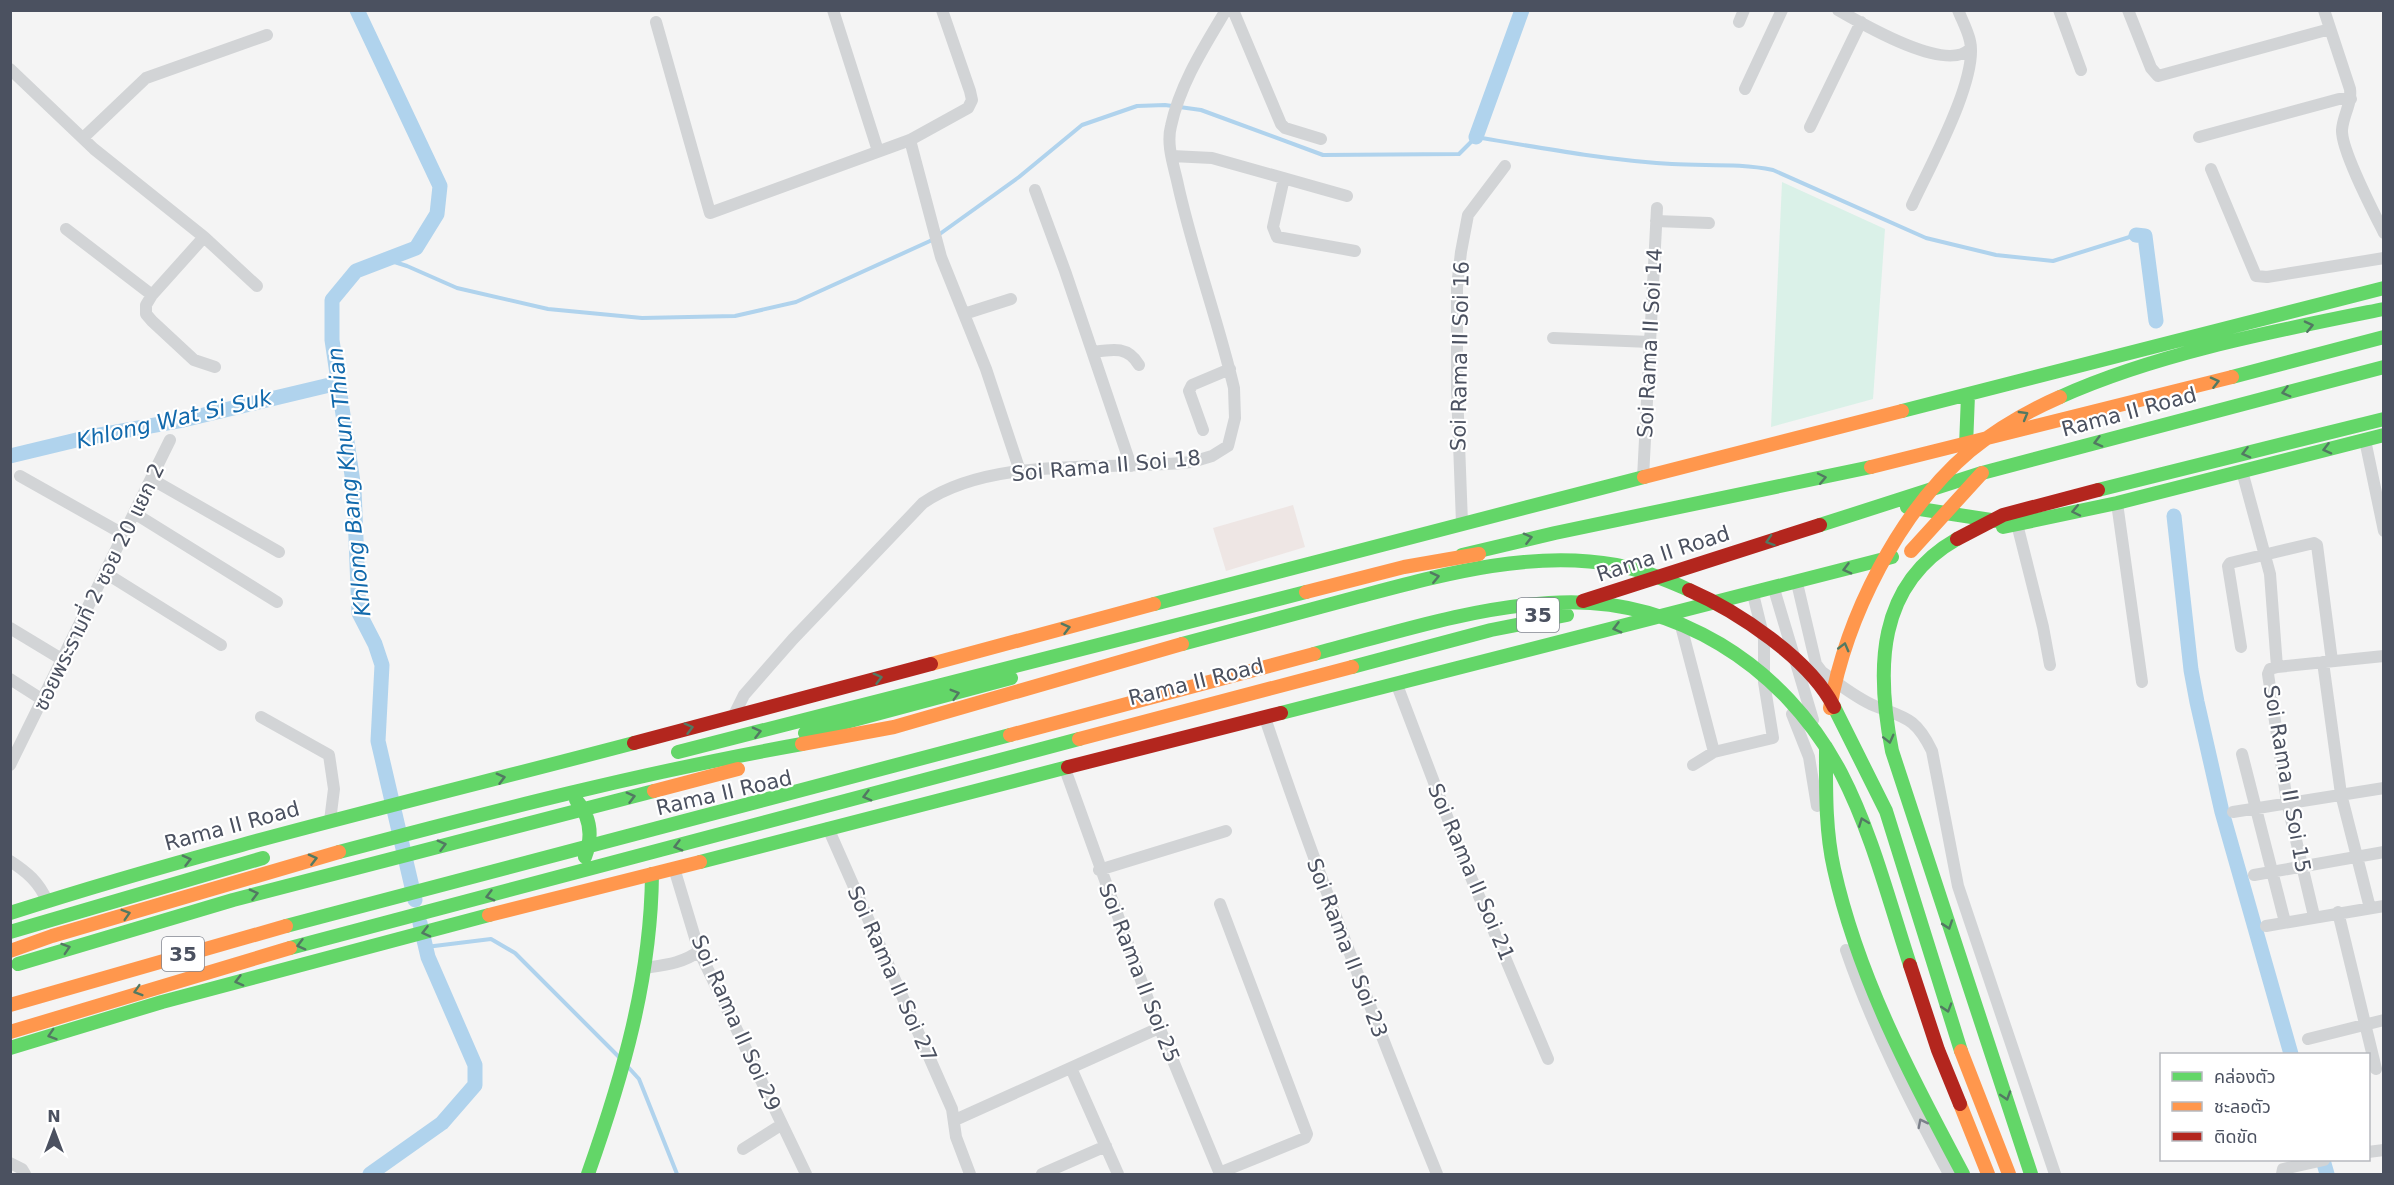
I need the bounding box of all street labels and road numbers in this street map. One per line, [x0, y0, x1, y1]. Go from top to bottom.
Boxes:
street label: Soi Rama II Soi 14 [1633, 247, 1667, 439]
street label: Soi Rama II Soi 16 [1446, 261, 1474, 451]
street label: Rama II Road [2059, 382, 2199, 442]
street label: Soi Rama II Soi 18 [1010, 446, 1202, 486]
street label: ซอยพระรามที่ 2 ซอย 20 แยก 2 [26, 458, 169, 714]
street label: Rama II Road [1593, 521, 1733, 587]
road number: 35 [1517, 598, 1559, 632]
street label: Rama II Road [1126, 654, 1266, 710]
street label: Soi Rama II Soi 15 [2259, 683, 2315, 875]
street label: Rama II Road [654, 766, 794, 820]
street label: Soi Rama II Soi 21 [1423, 780, 1519, 964]
street label: Rama II Road [162, 796, 302, 856]
street label: Soi Rama II Soi 23 [1302, 855, 1392, 1041]
street label: Soi Rama II Soi 25 [1094, 880, 1184, 1066]
street label: Soi Rama II Soi 27 [842, 882, 942, 1066]
street label: Soi Rama II Soi 29 [686, 931, 786, 1115]
road number: 35 [162, 937, 204, 971]

